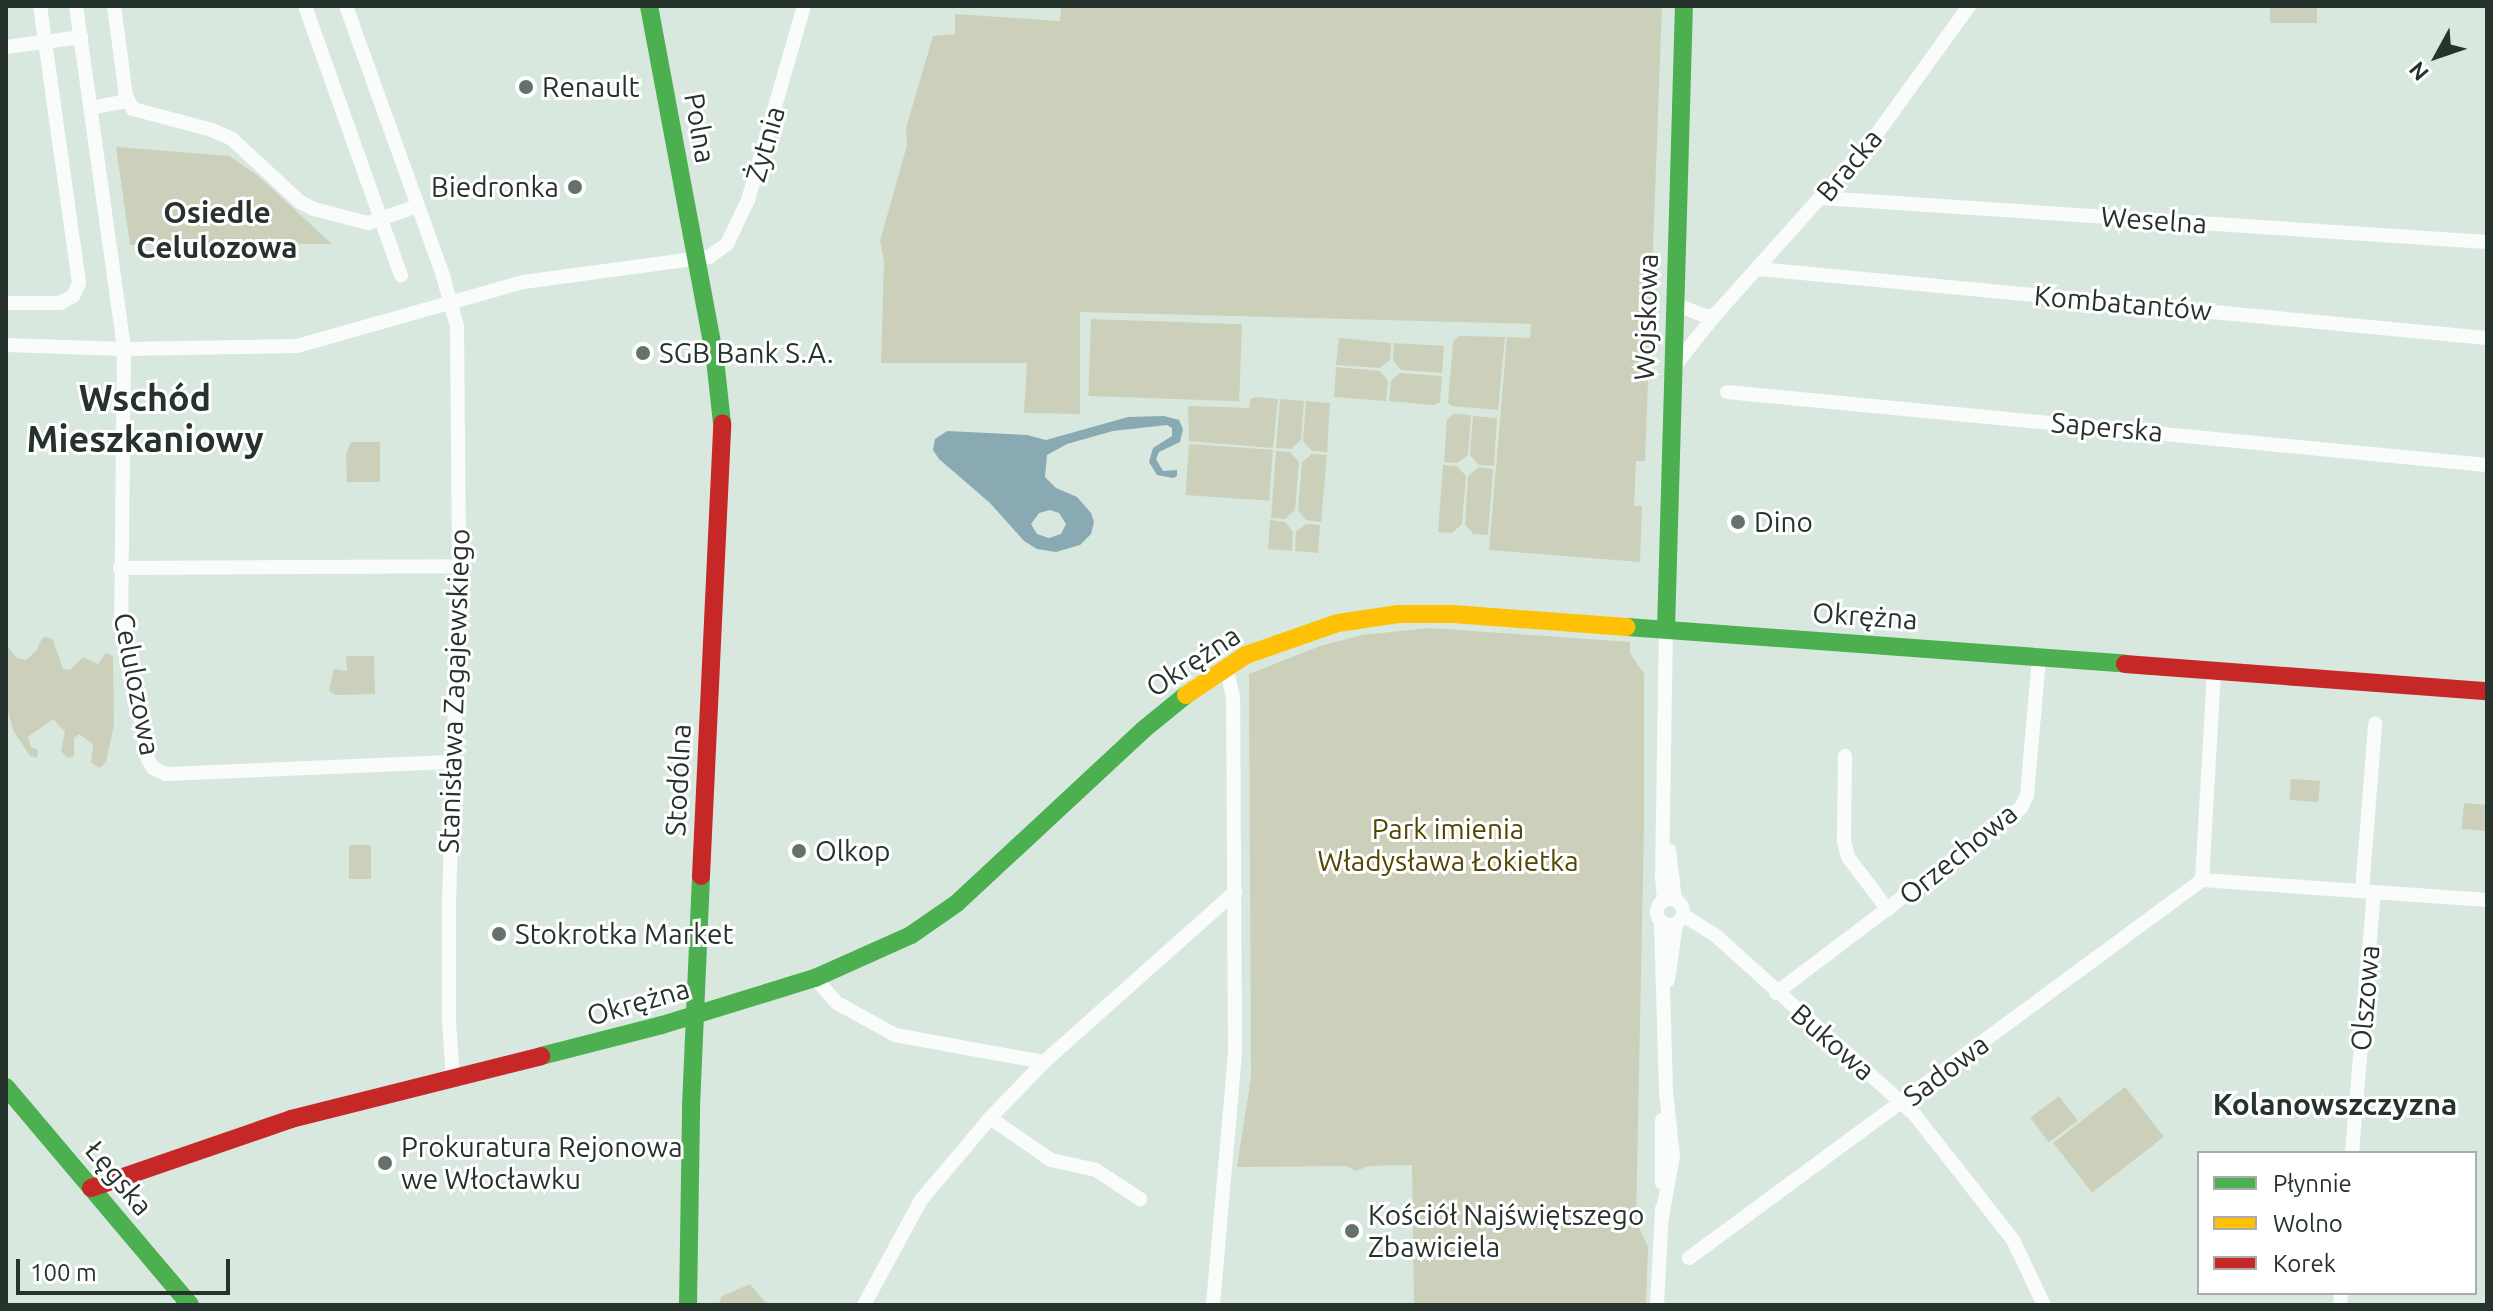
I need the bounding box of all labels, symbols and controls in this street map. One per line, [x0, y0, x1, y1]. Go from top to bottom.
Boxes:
north arrow [2397, 16, 2477, 96]
text: N [2403, 57, 2433, 86]
place label: Renault [542, 70, 640, 104]
marker: Renault [517, 78, 535, 96]
street label: Polna [677, 90, 723, 166]
street label: Żytnia [738, 102, 792, 186]
street label: Bracka [1809, 122, 1889, 208]
place label: Biedronka [431, 170, 559, 204]
marker: Biedronka [566, 178, 584, 196]
district label: Osiedle Celulozowa [136, 194, 298, 264]
street label: Weselna [2100, 200, 2208, 240]
street label: Wojskowa [1627, 253, 1665, 381]
street label: Kombatantów [2033, 278, 2213, 328]
place label: SGB Bank S.A. [659, 336, 834, 370]
marker: SGB Bank S.A. [634, 344, 652, 362]
district label: Wschód Mieszkaniowy [26, 375, 264, 460]
street label: Saperska [2050, 405, 2164, 449]
place label: Dino [1754, 505, 1813, 539]
marker: Dino [1729, 513, 1747, 531]
street label: Stanisława Zagajewskiego [432, 528, 476, 854]
street label: Okrężna [1811, 596, 1919, 636]
street label: Celulozowa [107, 610, 167, 758]
street label: Okrężna [1140, 618, 1246, 704]
street label: Stodólna [658, 723, 698, 837]
street label: Orzechowa [1892, 796, 2024, 912]
park label: Park imienia Władysława Łokietka [1317, 812, 1579, 878]
place label: Olkop [815, 834, 890, 868]
marker: Olkop [790, 842, 808, 860]
place label: Stokrotka Market [515, 917, 733, 951]
marker: Stokrotka Market [490, 925, 508, 943]
street label: Olszowa [2344, 944, 2386, 1052]
street label: Okrężna [583, 971, 693, 1033]
street label: Bukowa [1784, 997, 1882, 1087]
street label: Sadowa [1897, 1027, 1995, 1113]
district label: Kolanowszczyzna [2213, 1086, 2457, 1122]
place label: Prokuratura Rejonowa we Włocławku [401, 1130, 683, 1196]
street label: Łęgska [78, 1134, 160, 1222]
legend [2197, 1151, 2477, 1295]
marker: Prokuratura Rejonowa we Włocławku [376, 1154, 394, 1172]
text: Płynnie [2273, 1170, 2352, 1197]
place label: Kościół Najświętszego Zbawiciela [1368, 1198, 1644, 1264]
text: Wolno [2273, 1210, 2343, 1237]
marker: Kościół Najświętszego Zbawiciela [1343, 1222, 1361, 1240]
scale bar [20, 1243, 234, 1293]
text: Korek [2273, 1250, 2336, 1277]
text: 100 m [30, 1259, 97, 1286]

